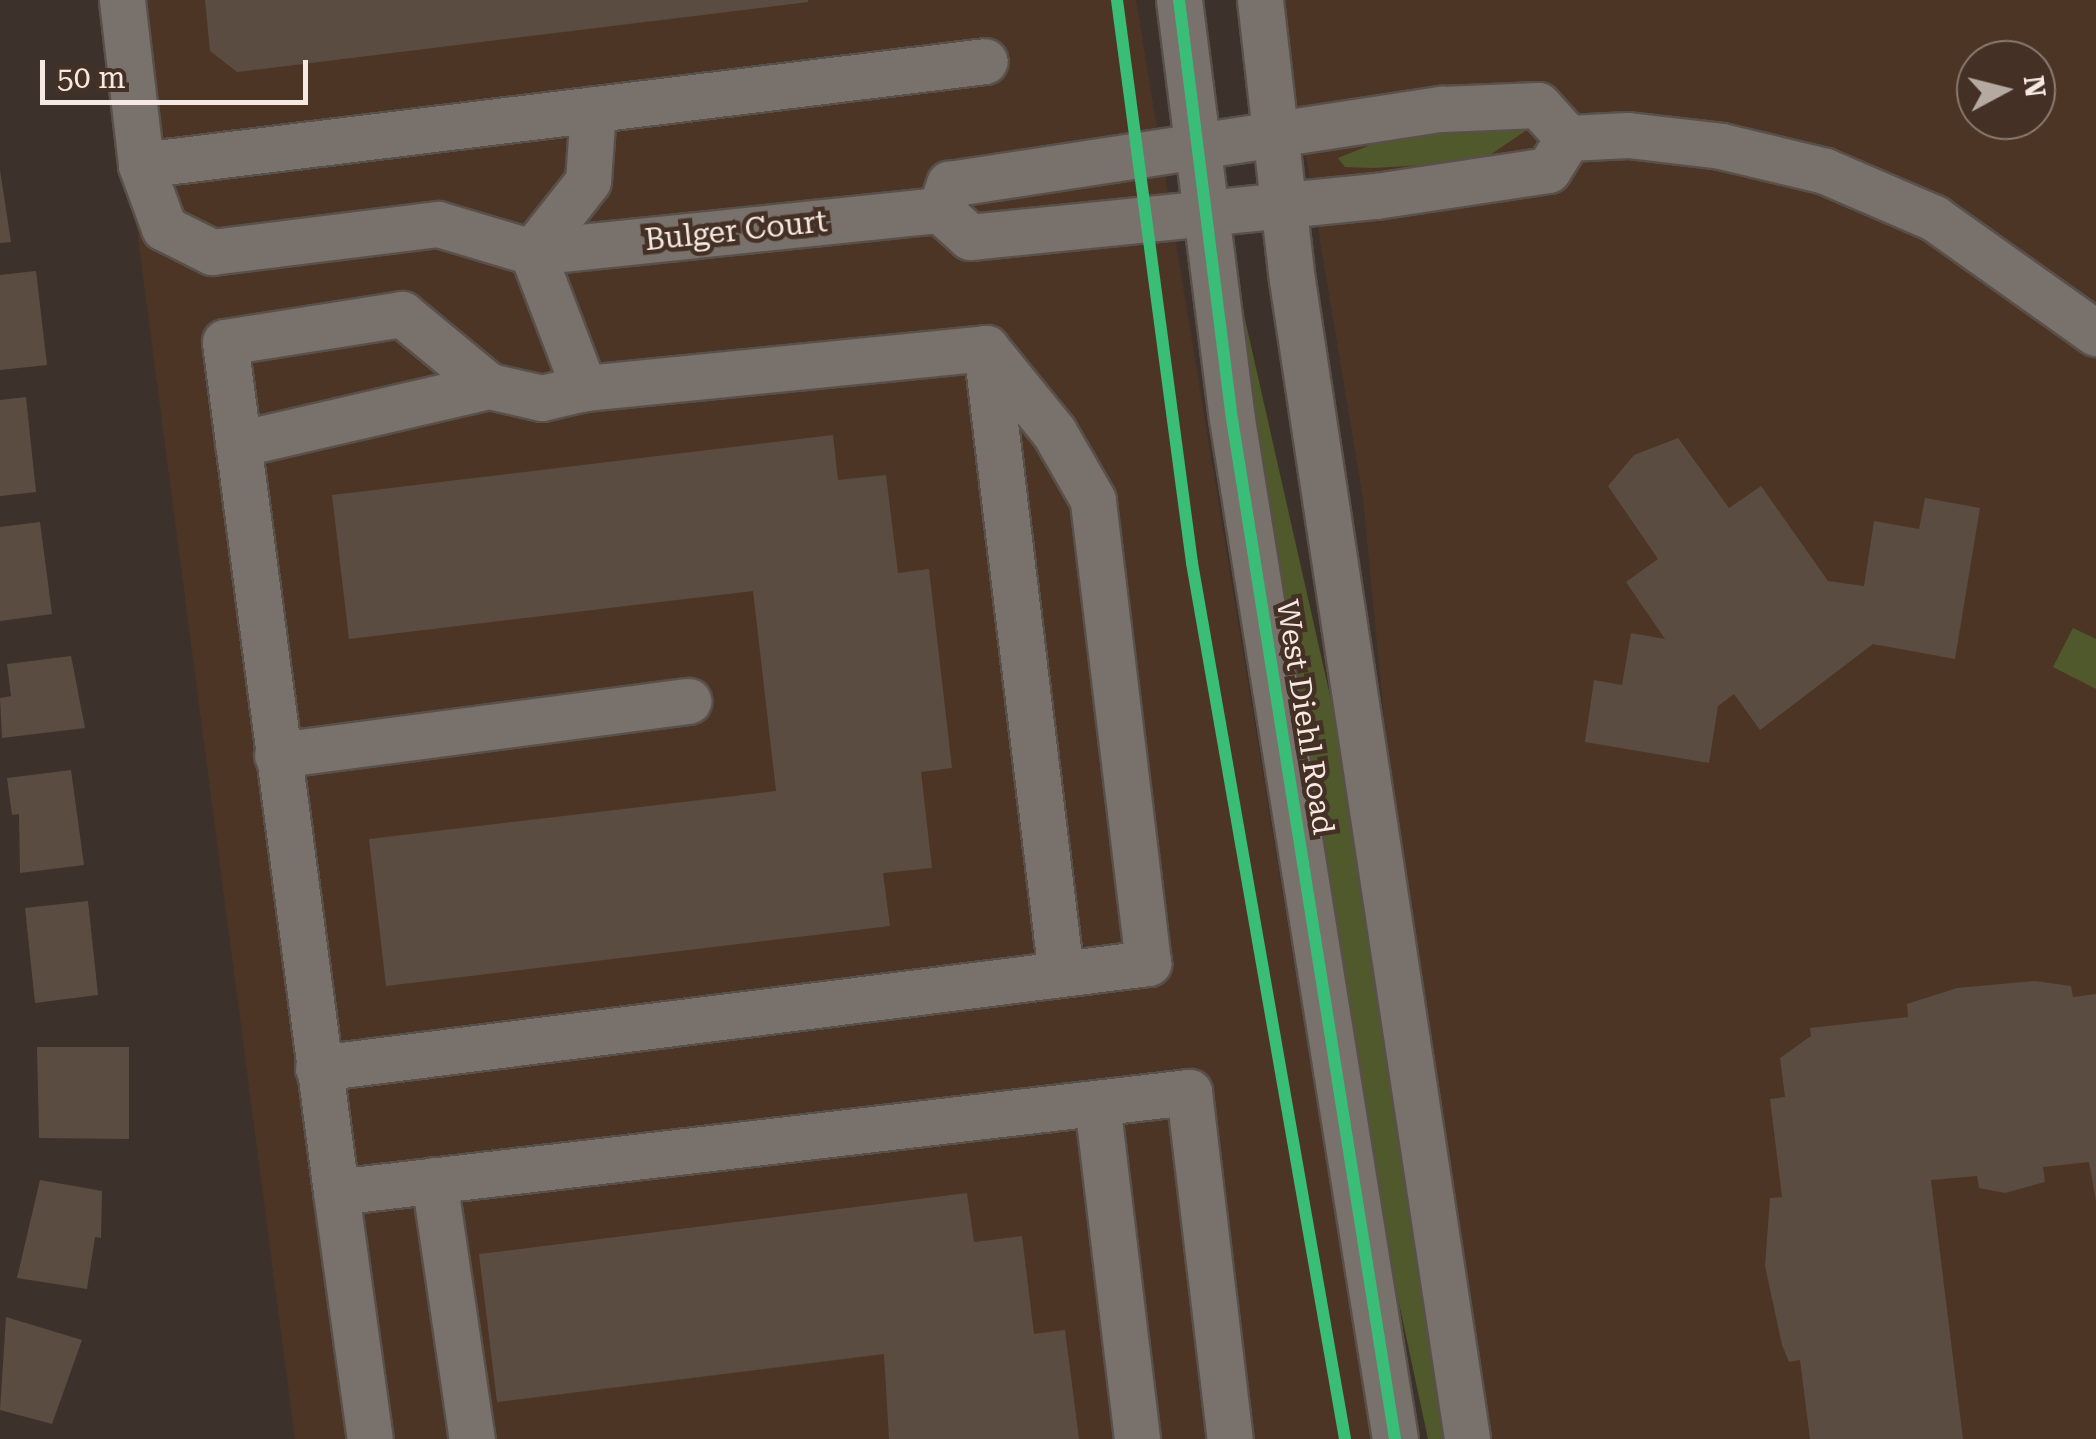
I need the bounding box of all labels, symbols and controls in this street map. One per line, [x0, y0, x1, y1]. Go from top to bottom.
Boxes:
scale bar [45, 40, 312, 102]
north arrow [1956, 40, 2056, 140]
text: 50 m [57, 60, 126, 95]
text: N [2017, 74, 2052, 99]
street label: Bulger Court [643, 204, 829, 258]
street label: West Diehl Road [1269, 597, 1341, 837]

